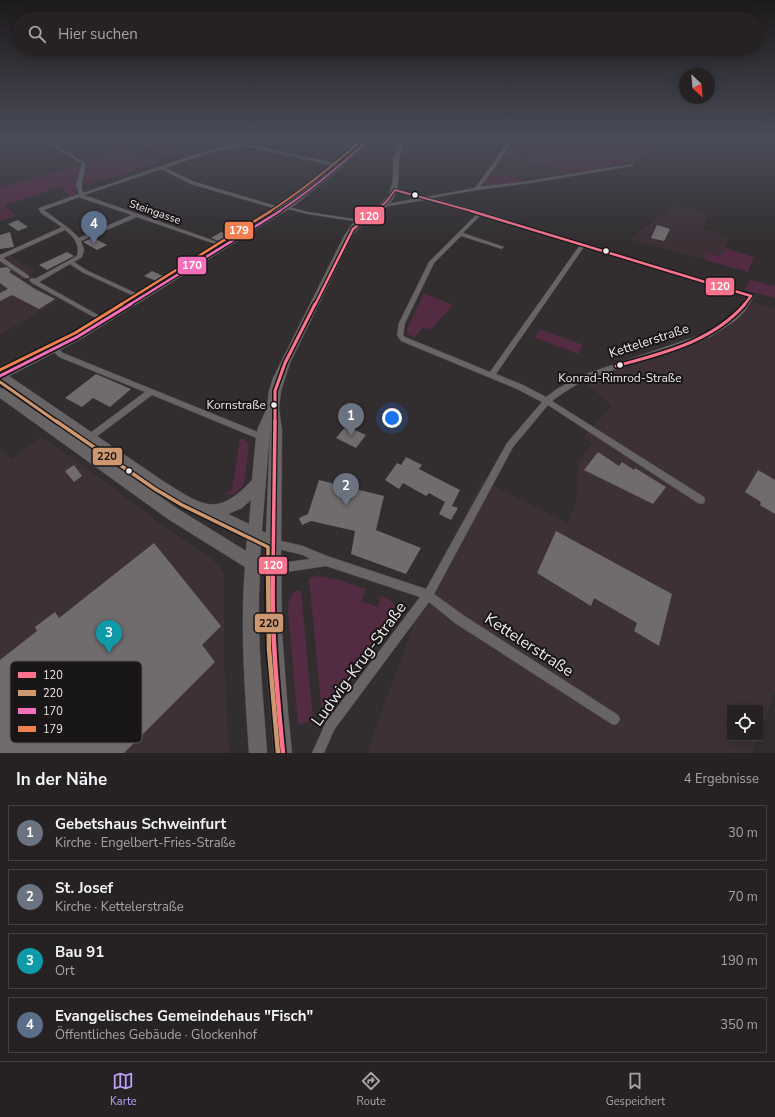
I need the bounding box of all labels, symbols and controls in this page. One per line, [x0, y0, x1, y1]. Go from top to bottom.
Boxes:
search box [12, 12, 763, 56]
icon: search [26, 23, 48, 45]
text: Hier suchen [58, 24, 138, 44]
north arrow [679, 68, 715, 104]
unlabelled marker [410, 190, 420, 200]
street label: Steingasse [127, 196, 183, 228]
line badge: 120 [354, 206, 385, 225]
text: 120 [359, 209, 379, 224]
pin: 4 [81, 211, 107, 244]
line badge: 179 [224, 221, 254, 240]
text: 179 [229, 223, 249, 238]
unlabelled marker [601, 246, 611, 256]
line badge: 170 [177, 256, 207, 275]
text: 170 [182, 258, 202, 273]
line badge: 120 [705, 277, 735, 296]
text: 120 [710, 279, 730, 294]
street label: Kettelerstraße [607, 320, 691, 362]
marker: Konrad-Rimrod-Straße [615, 360, 625, 370]
place label: Konrad-Rimrod-Straße [558, 370, 682, 386]
place label: Kornstraße [207, 397, 266, 413]
marker: Kornstraße [269, 400, 279, 410]
pin: 1 [338, 403, 364, 436]
your location [382, 408, 402, 428]
line badge: 220 [92, 447, 123, 466]
text: 220 [97, 449, 117, 464]
unlabelled marker [124, 466, 134, 476]
pin: 2 [333, 473, 359, 506]
line badge: 120 [258, 556, 288, 575]
text: 120 [263, 558, 283, 573]
street label: Ludwig-Krug-Straße [306, 597, 412, 731]
street label: Kettelerstraße [480, 608, 578, 682]
line badge: 220 [254, 613, 284, 633]
text: 220 [259, 616, 279, 631]
pin: 3 [96, 620, 122, 653]
legend [10, 661, 142, 743]
text: 120 [43, 668, 63, 683]
text: 220 [43, 686, 63, 701]
text: 170 [43, 704, 63, 719]
map controls [727, 705, 763, 741]
button: locate [727, 705, 763, 741]
text: 179 [43, 722, 63, 737]
text: In der Nähe [16, 768, 107, 791]
text: 4 Ergebnisse [684, 770, 759, 788]
text: Gebetshaus Schweinfurt [55, 814, 226, 834]
text: 1 [26, 824, 34, 842]
text: 30 m [728, 824, 758, 842]
text: Kirche · Engelbert-Fries-Straße [55, 834, 235, 852]
text: St. Josef [55, 878, 113, 898]
text: 2 [26, 888, 34, 906]
text: 70 m [728, 888, 758, 906]
text: Kirche · Kettelerstraße [55, 898, 184, 916]
text: Bau 91 [55, 942, 104, 962]
text: 3 [26, 952, 34, 970]
text: 190 m [720, 952, 758, 970]
text: Ort [55, 962, 75, 980]
text: Evangelisches Gemeindehaus "Fisch" [55, 1006, 313, 1026]
text: 4 [26, 1016, 34, 1034]
text: 350 m [720, 1016, 758, 1034]
text: Öffentliches Gebäude · Glockenhof [55, 1026, 257, 1044]
tab: Karte [110, 1070, 137, 1109]
tab: Route [357, 1070, 386, 1109]
tab: Gespeichert [606, 1070, 665, 1109]

